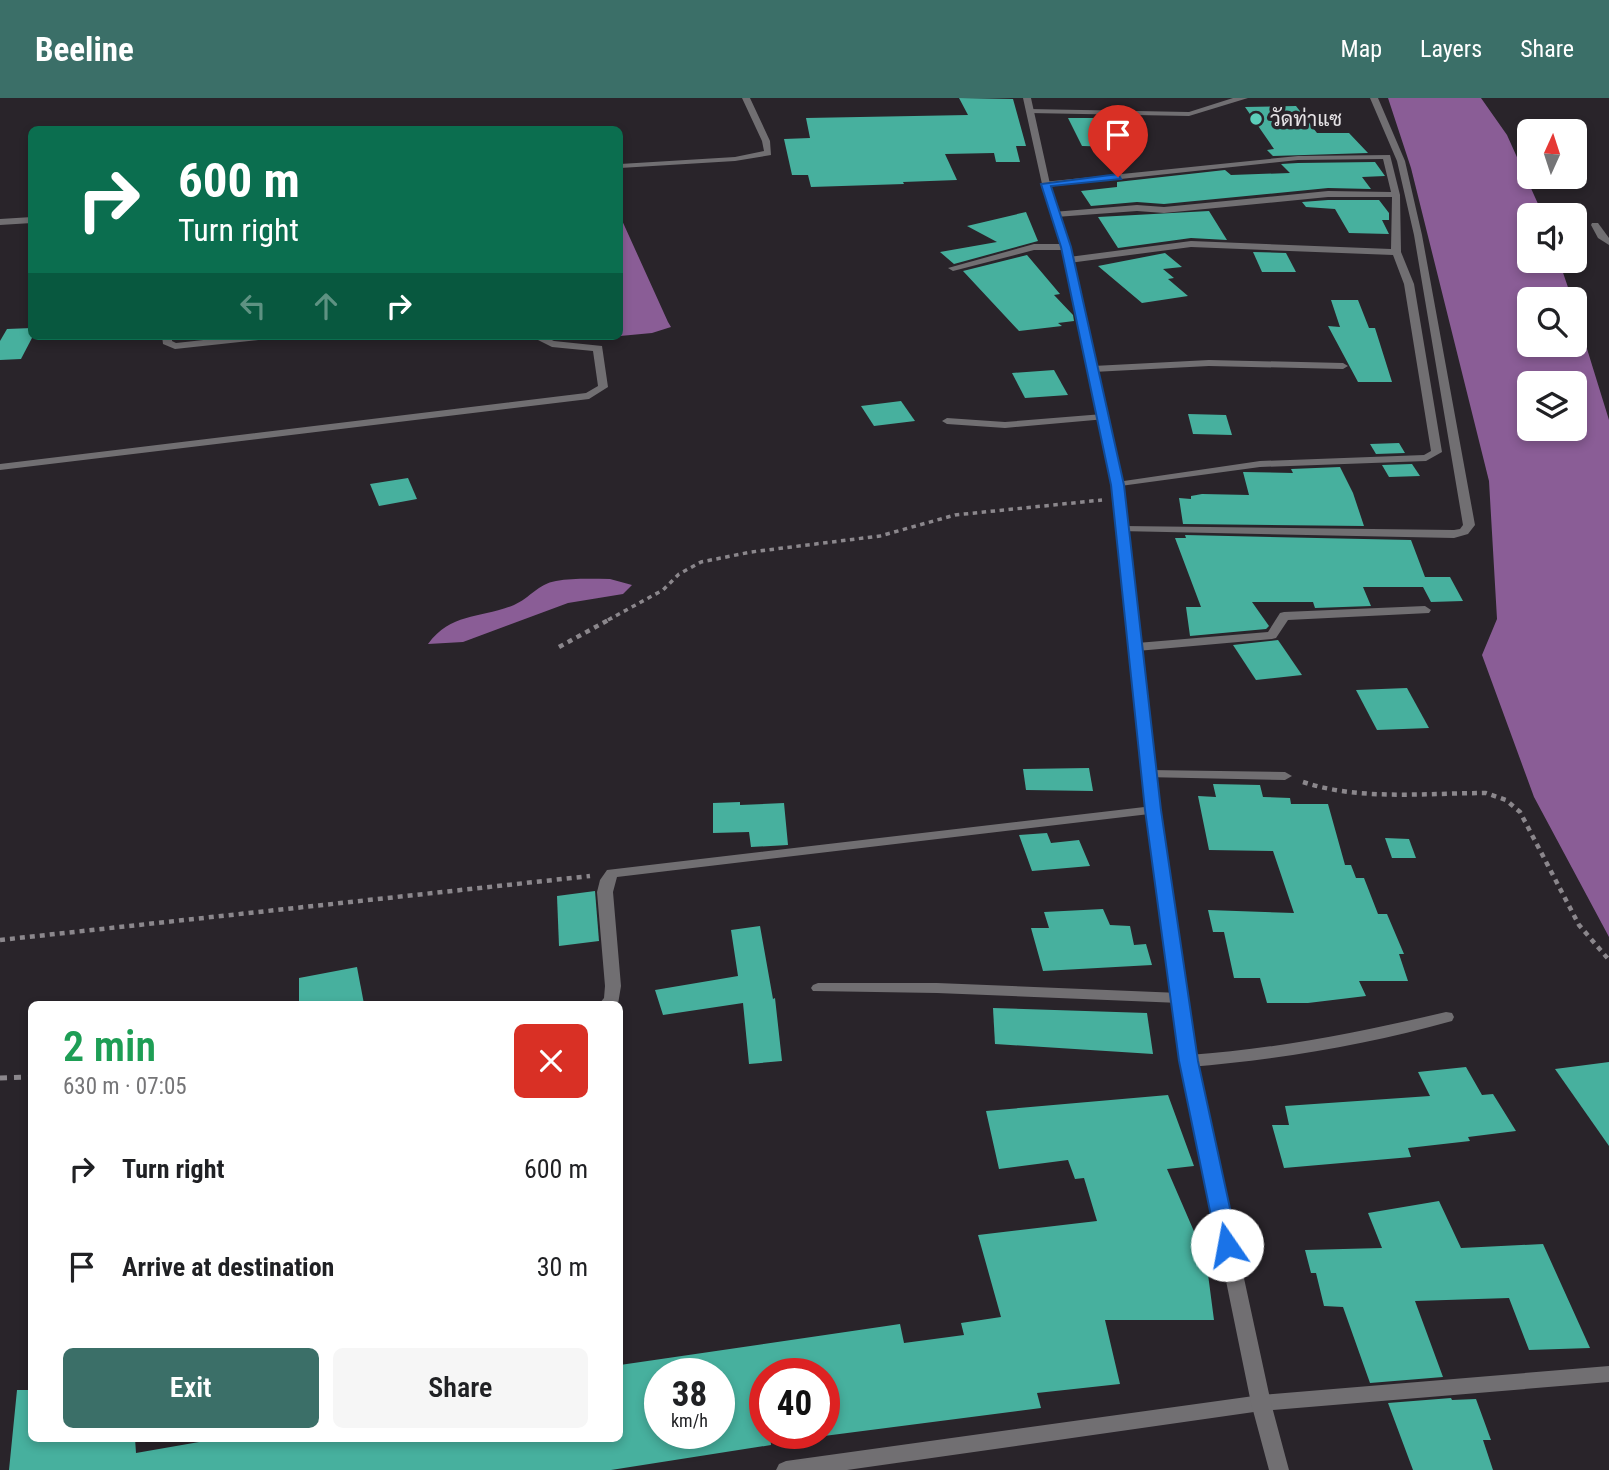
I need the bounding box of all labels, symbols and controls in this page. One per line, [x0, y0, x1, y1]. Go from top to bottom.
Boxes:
text: Beeline [35, 30, 134, 69]
text: Map [1341, 35, 1382, 63]
text: Layers [1420, 35, 1482, 63]
text: Share [1520, 35, 1574, 63]
pin [1088, 105, 1148, 177]
place label: วัดท่าแซ [1270, 107, 1342, 131]
marker: วัดท่าแซ [1248, 111, 1264, 127]
icon: arrive [1099, 116, 1137, 154]
north arrow [1517, 119, 1587, 189]
map controls [1517, 119, 1587, 441]
text: 600 m [178, 152, 300, 209]
icon: right [63, 154, 154, 245]
button: sound [1517, 203, 1587, 273]
text: Turn right [178, 211, 299, 249]
icon: left [234, 287, 272, 325]
icon: ahead [307, 287, 345, 325]
icon: right [380, 287, 418, 325]
button: search [1517, 287, 1587, 357]
button: layers [1517, 371, 1587, 441]
text: 2 min [63, 1022, 156, 1071]
button: close [514, 1024, 588, 1098]
text: 630 m · 07:05 [63, 1073, 187, 1100]
icon: right [63, 1150, 101, 1188]
text: Turn right [122, 1154, 224, 1184]
text: 600 m [524, 1154, 588, 1184]
position arrow [1190, 1208, 1264, 1282]
icon: arrive [63, 1248, 101, 1286]
text: Arrive at destination [122, 1252, 334, 1282]
text: 30 m [537, 1252, 588, 1282]
button: Exit [63, 1348, 319, 1428]
button: Share [333, 1348, 588, 1428]
speed limit sign: 40 [749, 1358, 840, 1449]
text: 38 [672, 1374, 707, 1415]
text: km/h [671, 1410, 708, 1431]

